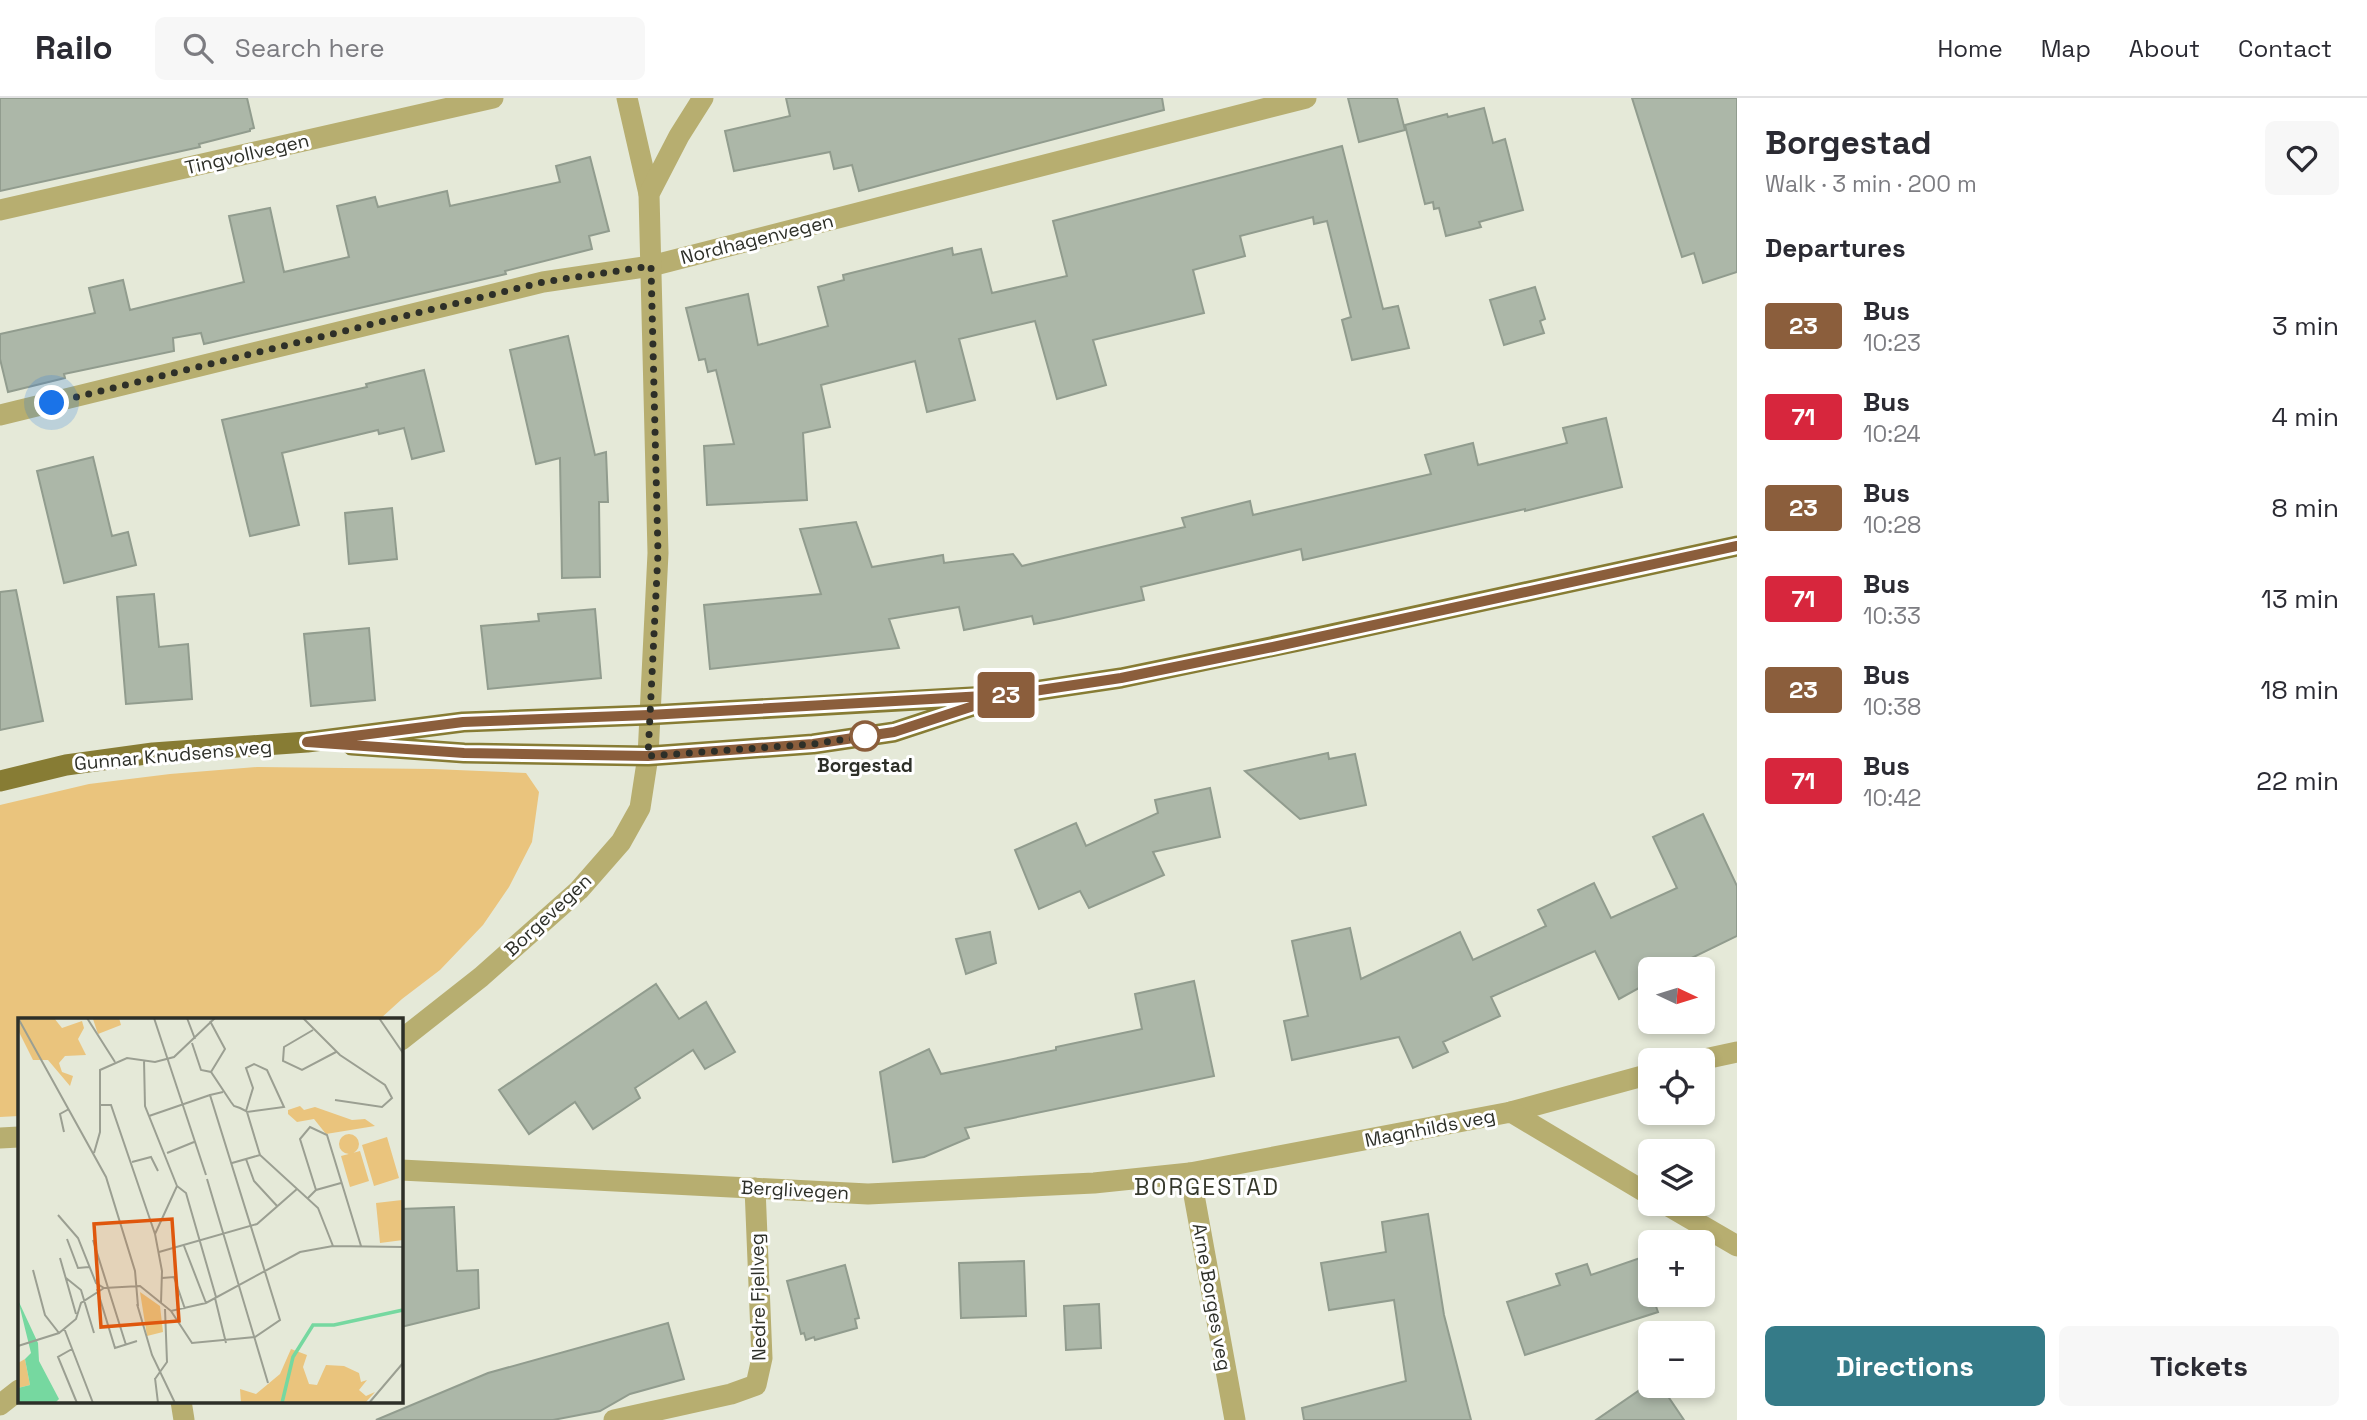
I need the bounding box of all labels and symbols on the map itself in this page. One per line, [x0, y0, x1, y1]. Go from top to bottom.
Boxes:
street label: Tingvollvegen [183, 128, 311, 180]
street label: Nordhagenvegen [678, 208, 836, 270]
your location [34, 385, 69, 420]
line badge: 23 [974, 672, 1038, 718]
marker: Borgestad [850, 721, 880, 751]
street label: Gunnar Knudsens veg [73, 734, 273, 776]
place label: Borgestad [817, 753, 913, 778]
street label: Borgevegen [499, 868, 597, 962]
north arrow [1638, 957, 1715, 1034]
inset map [18, 1018, 402, 1402]
street label: Magnhilds veg [1363, 1103, 1497, 1153]
district label: BORGESTAD [1134, 1172, 1280, 1202]
street label: Berglivegen [740, 1175, 850, 1205]
street label: Arne Borges veg [1187, 1221, 1237, 1373]
street label: Nedre Fjellveg [744, 1233, 772, 1361]

